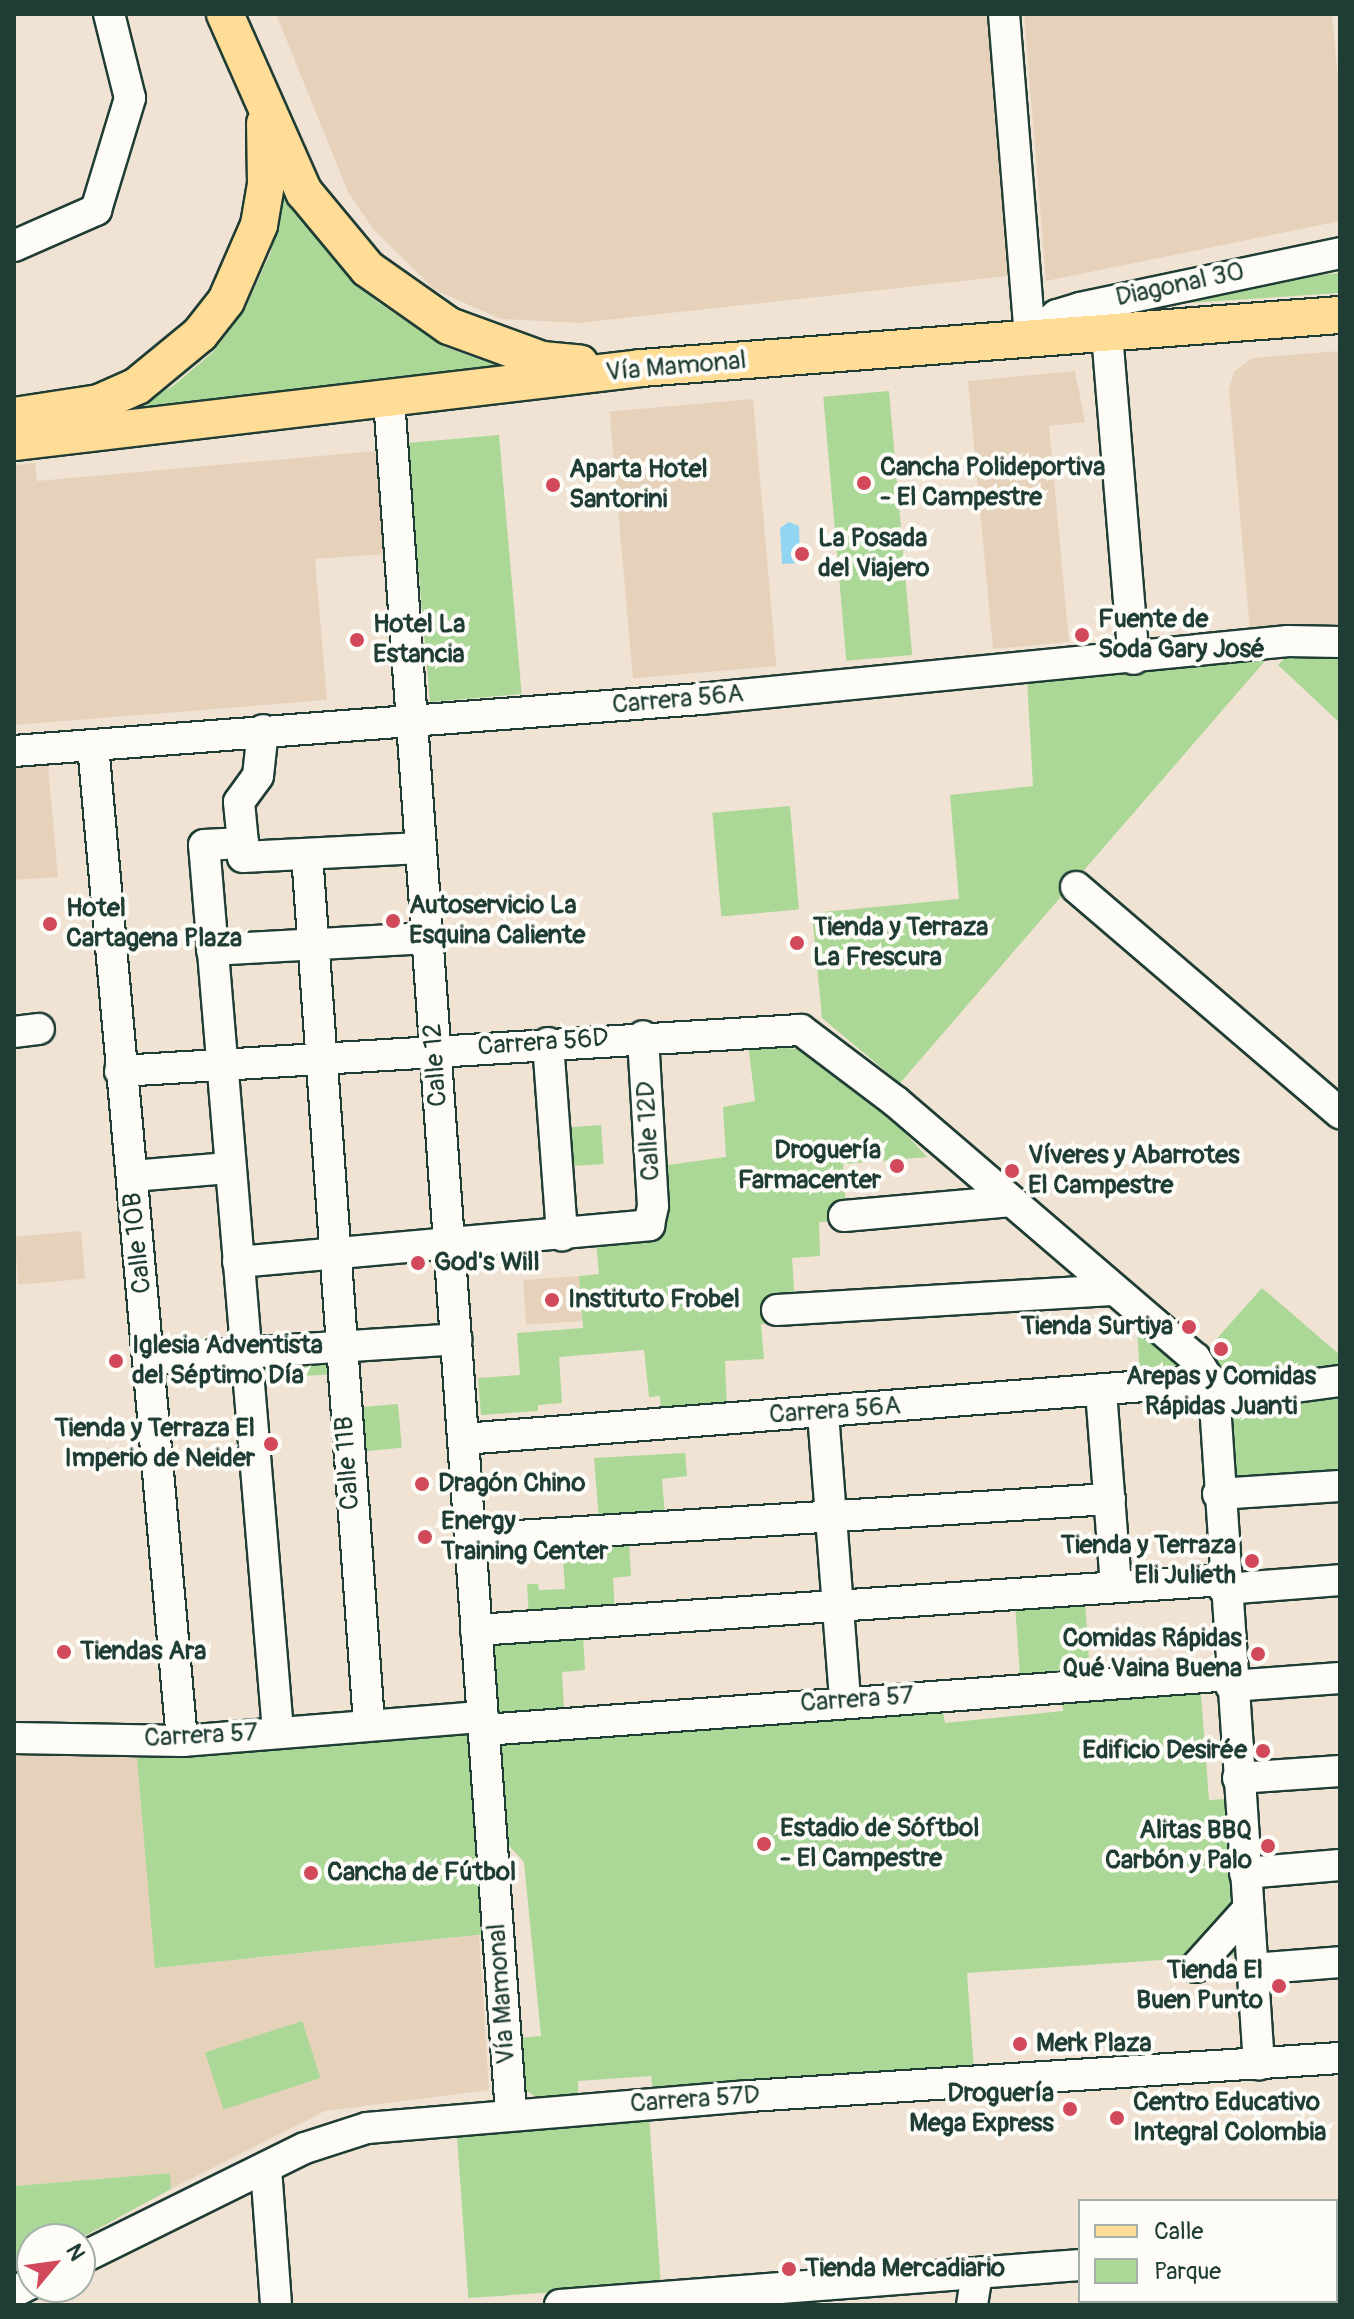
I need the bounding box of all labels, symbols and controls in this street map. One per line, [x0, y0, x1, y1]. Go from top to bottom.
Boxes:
street label: Diagonal 30 [1113, 256, 1247, 314]
street label: Vía Mamonal [604, 345, 748, 389]
place label: Cancha Polideportiva - El Campestre [880, 452, 1105, 514]
place label: Aparta Hotel Santorini [569, 454, 708, 516]
marker: Cancha Polideportiva - El Campestre [855, 474, 873, 492]
marker: Aparta Hotel Santorini [544, 476, 562, 494]
place label: La Posada del Viajero [818, 523, 929, 584]
marker: La Posada del Viajero [793, 545, 811, 563]
place label: Fuente de Soda Gary José [1098, 604, 1265, 666]
place label: Hotel La Estancia [373, 609, 465, 670]
marker: Fuente de Soda Gary José [1073, 626, 1091, 644]
marker: Hotel La Estancia [348, 631, 366, 649]
street label: Carrera 56A [611, 679, 745, 721]
place label: Autoservicio La Esquina Caliente [409, 890, 585, 952]
place label: Hotel Cartagena Plaza [66, 893, 242, 954]
marker: Autoservicio La Esquina Caliente [384, 912, 402, 930]
place label: Tienda y Terraza La Frescura [813, 912, 988, 974]
marker: Hotel Cartagena Plaza [41, 915, 59, 933]
marker: Tienda y Terraza La Frescura [788, 934, 806, 952]
street label: Calle 12 [418, 1022, 454, 1108]
street label: Carrera 56D [476, 1023, 610, 1063]
street label: Calle 12D [631, 1080, 667, 1182]
place label: Droguería Farmacenter [738, 1135, 881, 1196]
place label: Víveres y Abarrotes El Campestre [1028, 1140, 1240, 1202]
marker: Droguería Farmacenter [888, 1157, 906, 1175]
marker: Víveres y Abarrotes El Campestre [1003, 1162, 1021, 1180]
street label: Calle 10B [117, 1191, 159, 1295]
place label: God's Will [434, 1247, 540, 1279]
marker: God's Will [409, 1254, 427, 1272]
place label: Instituto Frobel [568, 1284, 740, 1316]
marker: Instituto Frobel [543, 1291, 561, 1309]
place label: Tienda Surtiya [1021, 1311, 1173, 1343]
marker: Tienda Surtiya [1180, 1318, 1198, 1336]
place label: Iglesia Adventista del Séptimo Día [132, 1330, 323, 1392]
marker: Arepas y Comidas Rápidas Juanti [1212, 1340, 1230, 1358]
marker: Iglesia Adventista del Séptimo Día [107, 1352, 125, 1370]
place label: Arepas y Comidas Rápidas Juanti [1126, 1361, 1316, 1422]
street label: Carrera 56A [768, 1391, 902, 1431]
place label: Tienda y Terraza El Imperio de Neider [54, 1413, 255, 1474]
street label: Calle 11B [329, 1415, 367, 1511]
marker: Tienda y Terraza El Imperio de Neider [262, 1435, 280, 1453]
place label: Dragón Chino [438, 1468, 585, 1500]
marker: Dragón Chino [413, 1475, 431, 1493]
place label: Energy Training Center [441, 1506, 608, 1568]
marker: Energy Training Center [416, 1528, 434, 1546]
place label: Tienda y Terraza Eli Julieth [1061, 1530, 1236, 1592]
marker: Tienda y Terraza Eli Julieth [1243, 1552, 1261, 1570]
place label: Comidas Rápidas Qué Vaina Buena [1062, 1623, 1242, 1684]
place label: Tiendas Ara [80, 1636, 206, 1668]
marker: Tiendas Ara [55, 1643, 73, 1661]
marker: Comidas Rápidas Qué Vaina Buena [1249, 1645, 1267, 1663]
street label: Carrera 57 [799, 1680, 915, 1720]
street label: Carrera 57 [143, 1717, 259, 1755]
place label: Edificio Desirée [1082, 1735, 1247, 1767]
marker: Edificio Desirée [1254, 1742, 1272, 1760]
place label: Estadio de Sóftbol - El Campestre [780, 1813, 979, 1874]
place label: Alitas BBQ Carbón y Palo [1105, 1815, 1252, 1876]
marker: Estadio de Sóftbol - El Campestre [755, 1835, 773, 1853]
marker: Alitas BBQ Carbón y Palo [1259, 1837, 1277, 1855]
place label: Cancha de Fútbol [327, 1857, 516, 1889]
marker: Cancha de Fútbol [302, 1864, 320, 1882]
street label: Vía Mamonal [482, 1922, 522, 2066]
place label: Tienda El Buen Punto [1136, 1955, 1263, 2016]
marker: Tienda El Buen Punto [1270, 1977, 1288, 1995]
place label: Merk Plaza [1036, 2028, 1152, 2060]
marker: Merk Plaza [1011, 2035, 1029, 2053]
place label: Droguería Mega Express [909, 2078, 1054, 2140]
street label: Carrera 57D [629, 2080, 761, 2120]
place label: Centro Educativo Integral Colombia [1133, 2087, 1326, 2148]
marker: Droguería Mega Express [1061, 2100, 1079, 2118]
marker: Centro Educativo Integral Colombia [1108, 2109, 1126, 2127]
legend [1078, 2199, 1338, 2303]
text: Calle [1154, 2217, 1203, 2246]
north arrow [16, 2223, 96, 2303]
text: N [59, 2239, 91, 2266]
place label: Tienda Mercadiario [805, 2253, 1005, 2285]
text: Parque [1154, 2257, 1221, 2286]
marker: Tienda Mercadiario [780, 2260, 798, 2278]

